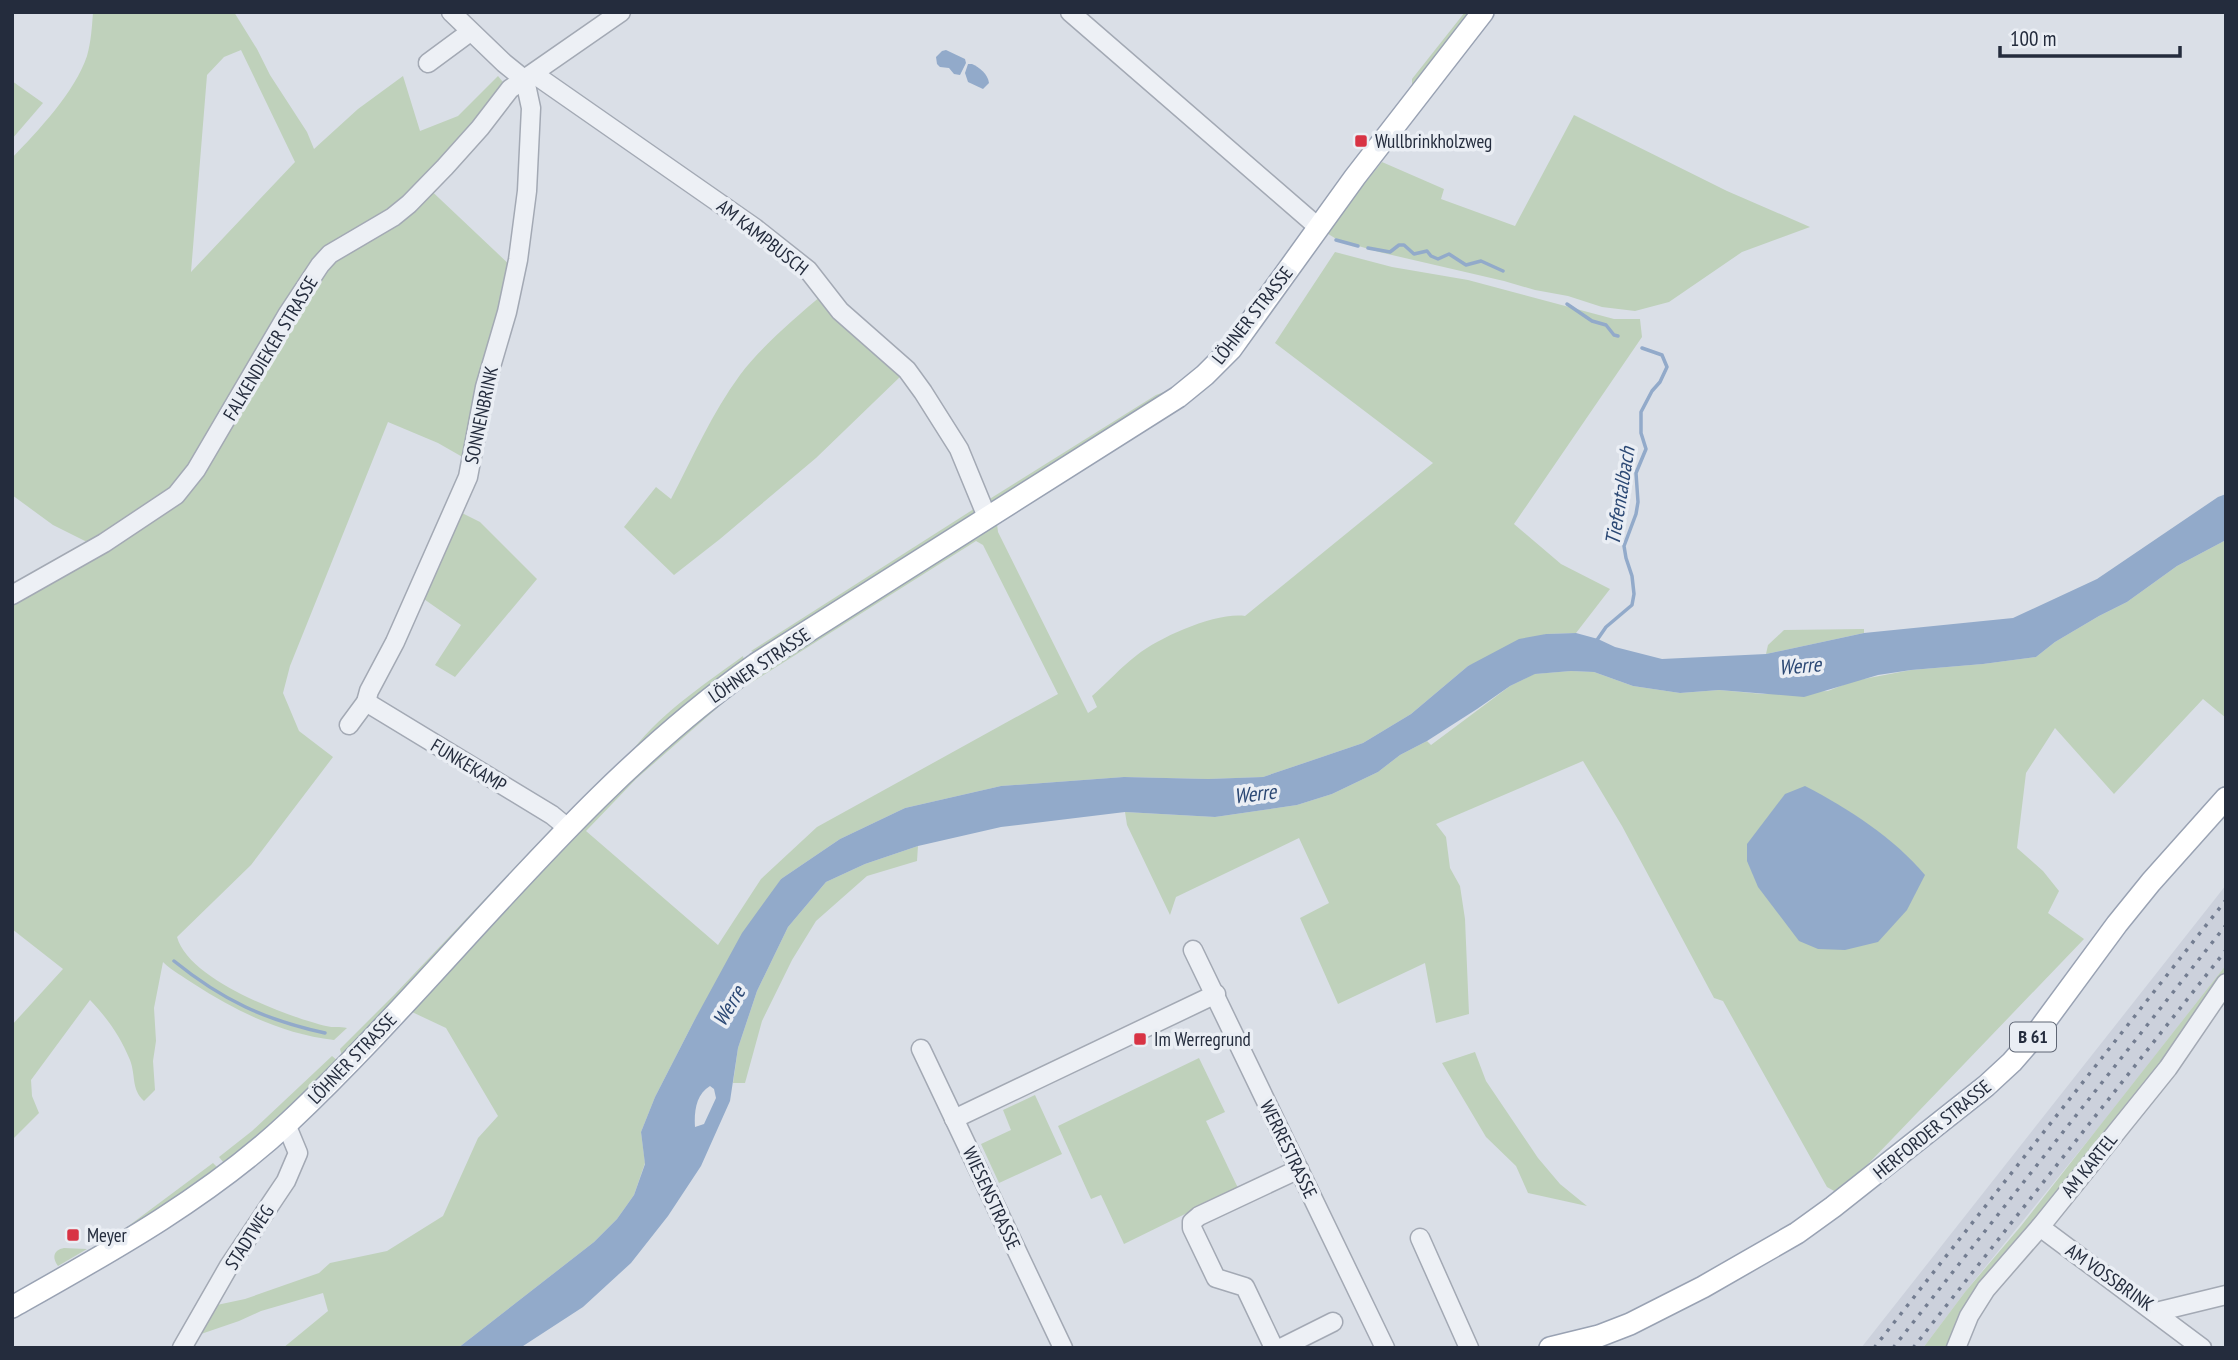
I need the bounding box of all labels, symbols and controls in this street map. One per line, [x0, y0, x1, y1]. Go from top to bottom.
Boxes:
scale bar [2000, 14, 2180, 58]
text: 100 m [2010, 25, 2056, 52]
place label: Wullbrinkholzweg [1375, 129, 1492, 153]
marker: Wullbrinkholzweg [1353, 133, 1369, 149]
street label: AM KAMPBUSCH [712, 194, 814, 280]
street label: LÖHNER STRASSE [1206, 261, 1298, 369]
street label: FALKENDIEKER STRASSE [217, 271, 323, 425]
street label: SONNENBRINK [459, 364, 503, 466]
water label: Tiefentalbach [1598, 443, 1641, 547]
street label: LÖHNER STRASSE [704, 622, 814, 708]
water label: Werre [1778, 650, 1823, 681]
street label: FUNKEKAMP [427, 733, 512, 797]
water label: Werre [1232, 777, 1279, 809]
water label: Werre [706, 980, 752, 1031]
street label: LÖHNER STRASSE [303, 1007, 401, 1109]
road number: B 61 [2010, 1022, 2056, 1052]
place label: Im Werregrund [1154, 1027, 1251, 1051]
marker: Im Werregrund [1132, 1031, 1148, 1047]
street label: HERFORDER STRASSE [1868, 1074, 1996, 1184]
street label: WERRESTRASSE [1255, 1096, 1323, 1202]
street label: AM KARTEL [2056, 1128, 2122, 1202]
street label: WIESENSTRASSE [958, 1143, 1026, 1253]
street label: STADTWEG [219, 1200, 279, 1274]
place label: Meyer [87, 1223, 128, 1247]
marker: Meyer [65, 1227, 81, 1243]
street label: AM VOSSBRINK [2061, 1238, 2159, 1316]

